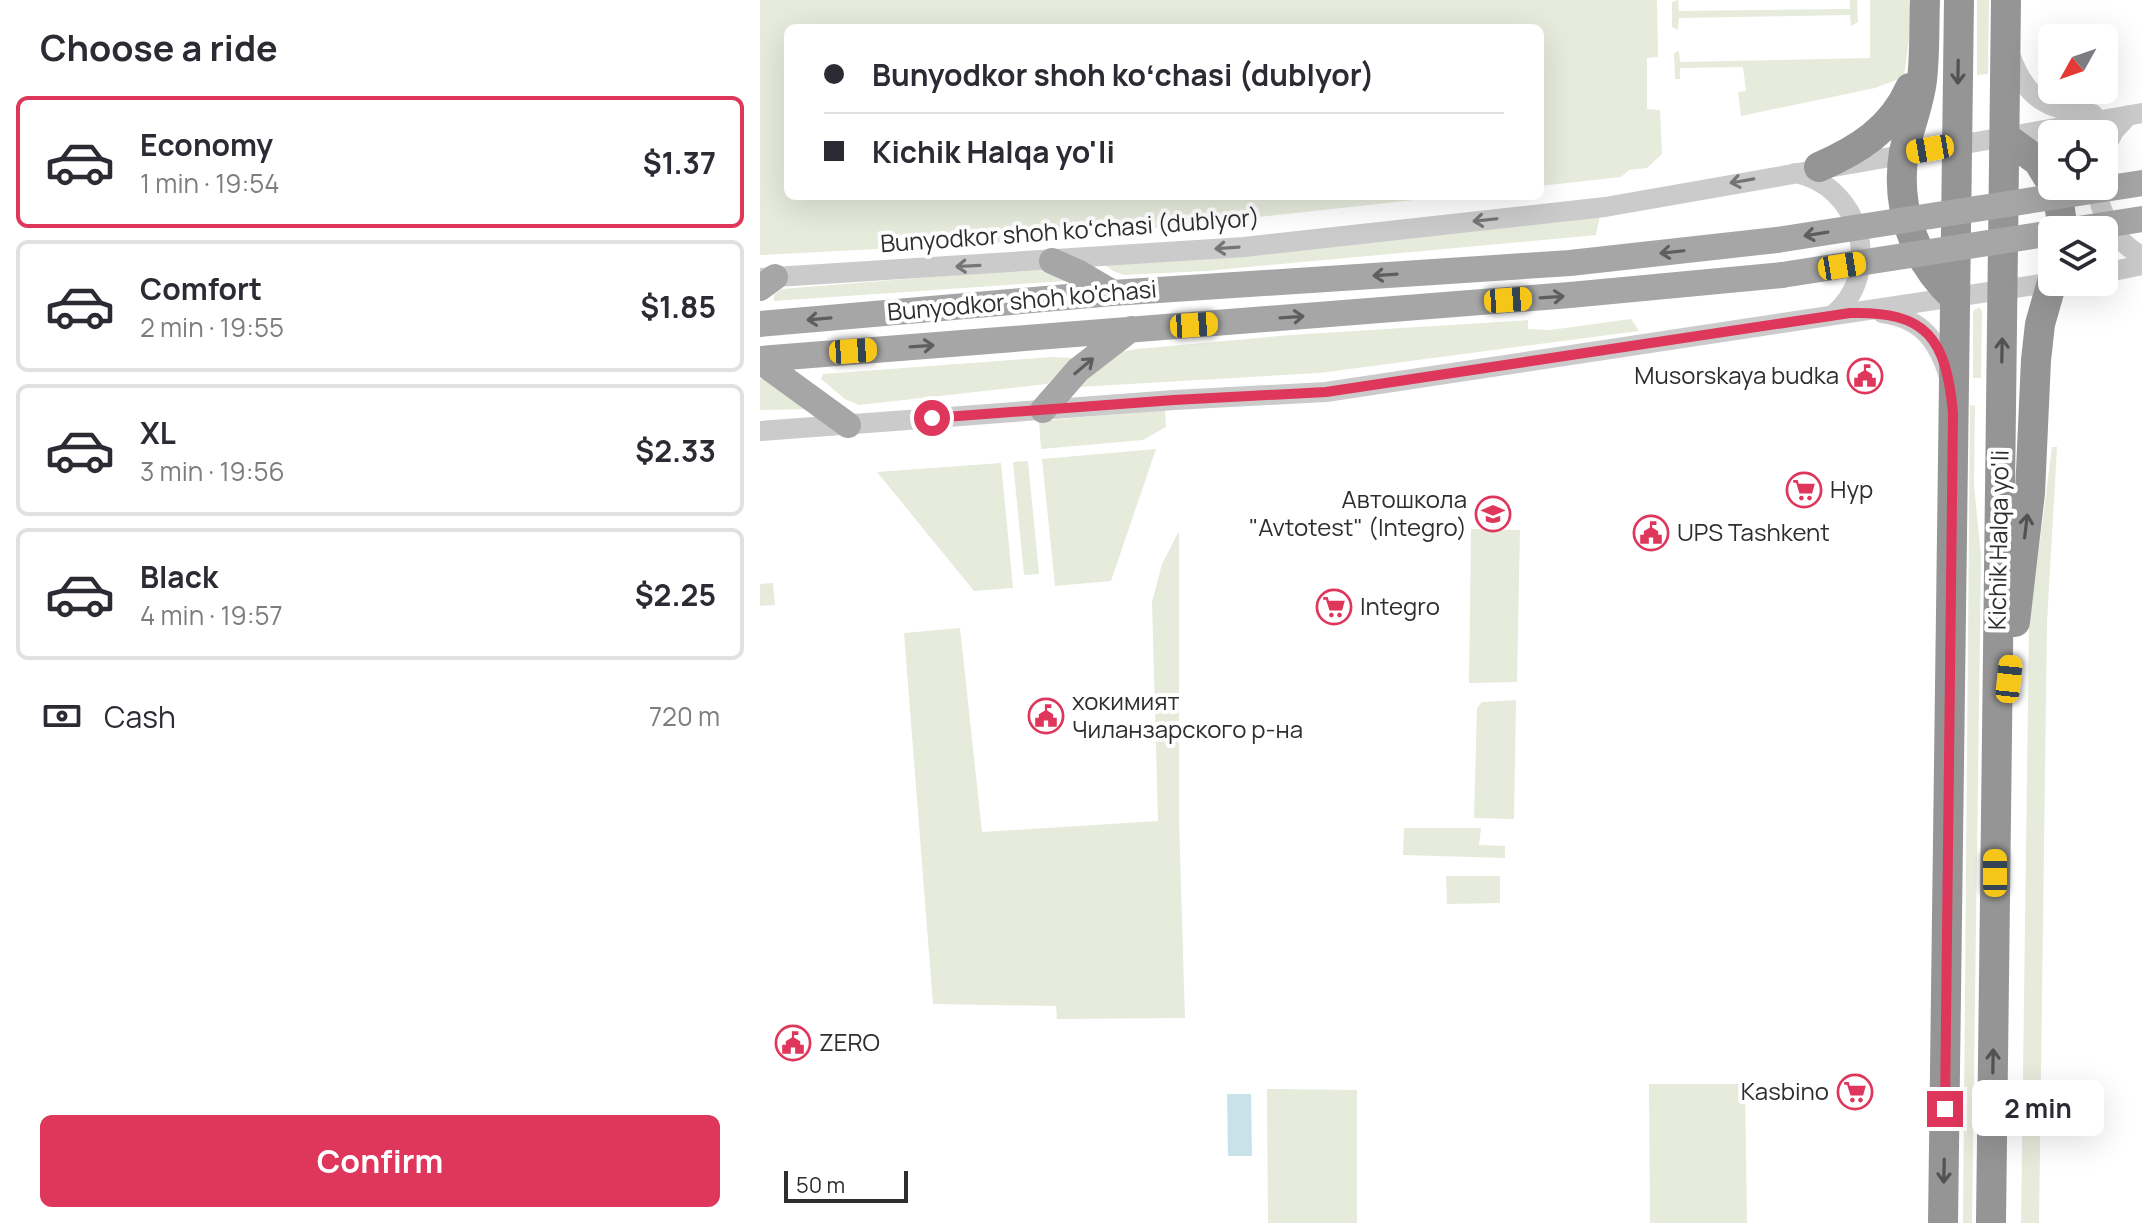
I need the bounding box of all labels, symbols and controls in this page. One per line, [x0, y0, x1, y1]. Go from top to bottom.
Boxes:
text: Choose a ride [40, 23, 278, 72]
north arrow [2038, 24, 2118, 104]
map controls [2038, 24, 2118, 296]
text: Bunyodkor shoh koʻchasi (dublyor) [872, 54, 1375, 95]
one-way arrow [1950, 58, 1965, 85]
button: locate [2038, 120, 2118, 200]
text: Economy [140, 124, 273, 165]
icon: car [44, 126, 116, 198]
text: Kichik Halqa yo'li [872, 131, 1115, 172]
car [1904, 133, 1956, 165]
text: $1.37 [643, 142, 716, 183]
text: 1 min · 19:54 [140, 165, 280, 201]
one-way arrow [1730, 175, 1756, 190]
street label: Bunyodkor shoh koʻchasi (dublyor) [879, 200, 1261, 259]
one-way arrow [1473, 213, 1499, 228]
button: layers [2038, 216, 2118, 296]
one-way arrow [1804, 227, 1829, 242]
one-way arrow [1214, 241, 1241, 256]
one-way arrow [1659, 244, 1686, 259]
car [1816, 250, 1868, 282]
one-way arrow [955, 259, 982, 274]
text: Comfort [140, 268, 262, 309]
one-way arrow [1372, 268, 1399, 283]
icon: car [44, 270, 116, 342]
street label: Bunyodkor shoh ko'chasi [886, 271, 1158, 328]
text: $1.85 [640, 286, 716, 327]
car [1483, 286, 1533, 314]
one-way arrow [1538, 289, 1565, 304]
text: 2 min · 19:55 [140, 309, 284, 345]
one-way arrow [1278, 309, 1305, 324]
car [1169, 311, 1219, 339]
one-way arrow [806, 312, 833, 327]
car [828, 337, 878, 365]
one-way arrow [1994, 337, 2010, 364]
one-way arrow [908, 338, 934, 353]
one-way arrow [1074, 357, 1094, 375]
public building icon: Musorskaya budka [1846, 357, 1884, 395]
place label: Musorskaya budka [1634, 358, 1839, 391]
route start [914, 400, 950, 436]
text: XL [140, 412, 176, 453]
icon: car [44, 414, 116, 486]
text: $2.33 [635, 430, 716, 471]
street label: Kichik Halqa yo'li [1979, 450, 2016, 630]
text: 3 min · 19:56 [140, 453, 285, 489]
supermarket icon: Нур [1785, 471, 1823, 509]
place label: Нур [1830, 472, 1873, 505]
place label: Автошкола "Avtotest" (Integro) [1249, 482, 1467, 543]
school or university icon: Автошкола "Avtotest" (Integro) [1474, 495, 1512, 533]
public building icon: UPS Tashkent [1632, 514, 1670, 552]
one-way arrow [2019, 514, 2034, 540]
place label: UPS Tashkent [1677, 515, 1830, 548]
text: Black [140, 556, 218, 597]
icon: car [44, 558, 116, 630]
text: $2.25 [635, 574, 716, 615]
supermarket icon: Integro [1315, 588, 1353, 626]
place label: Integro [1360, 589, 1440, 622]
text: 4 min · 19:57 [140, 597, 283, 633]
car [1995, 654, 2023, 704]
place label: хокимият Чиланзарского р-на [1072, 684, 1303, 745]
icon: cash [40, 694, 84, 738]
text: Cash [104, 696, 176, 737]
public building icon: хокимият Чиланзарского р-на [1027, 697, 1065, 735]
text: 720 m [649, 698, 720, 734]
car [1983, 849, 2007, 897]
public building icon: ZERO [774, 1024, 812, 1062]
place label: ZERO [819, 1025, 880, 1058]
one-way arrow [1985, 1048, 2000, 1075]
supermarket icon: Kasbino [1836, 1073, 1874, 1111]
place label: Kasbino [1741, 1074, 1829, 1107]
callout: 2 min [1973, 1081, 2105, 1137]
text: 2 min [2004, 1090, 2072, 1126]
route end [1927, 1091, 1963, 1127]
button: Confirm [40, 1115, 720, 1207]
one-way arrow [1936, 1157, 1952, 1184]
scale bar [784, 1167, 908, 1203]
text: 50 m [796, 1170, 845, 1200]

